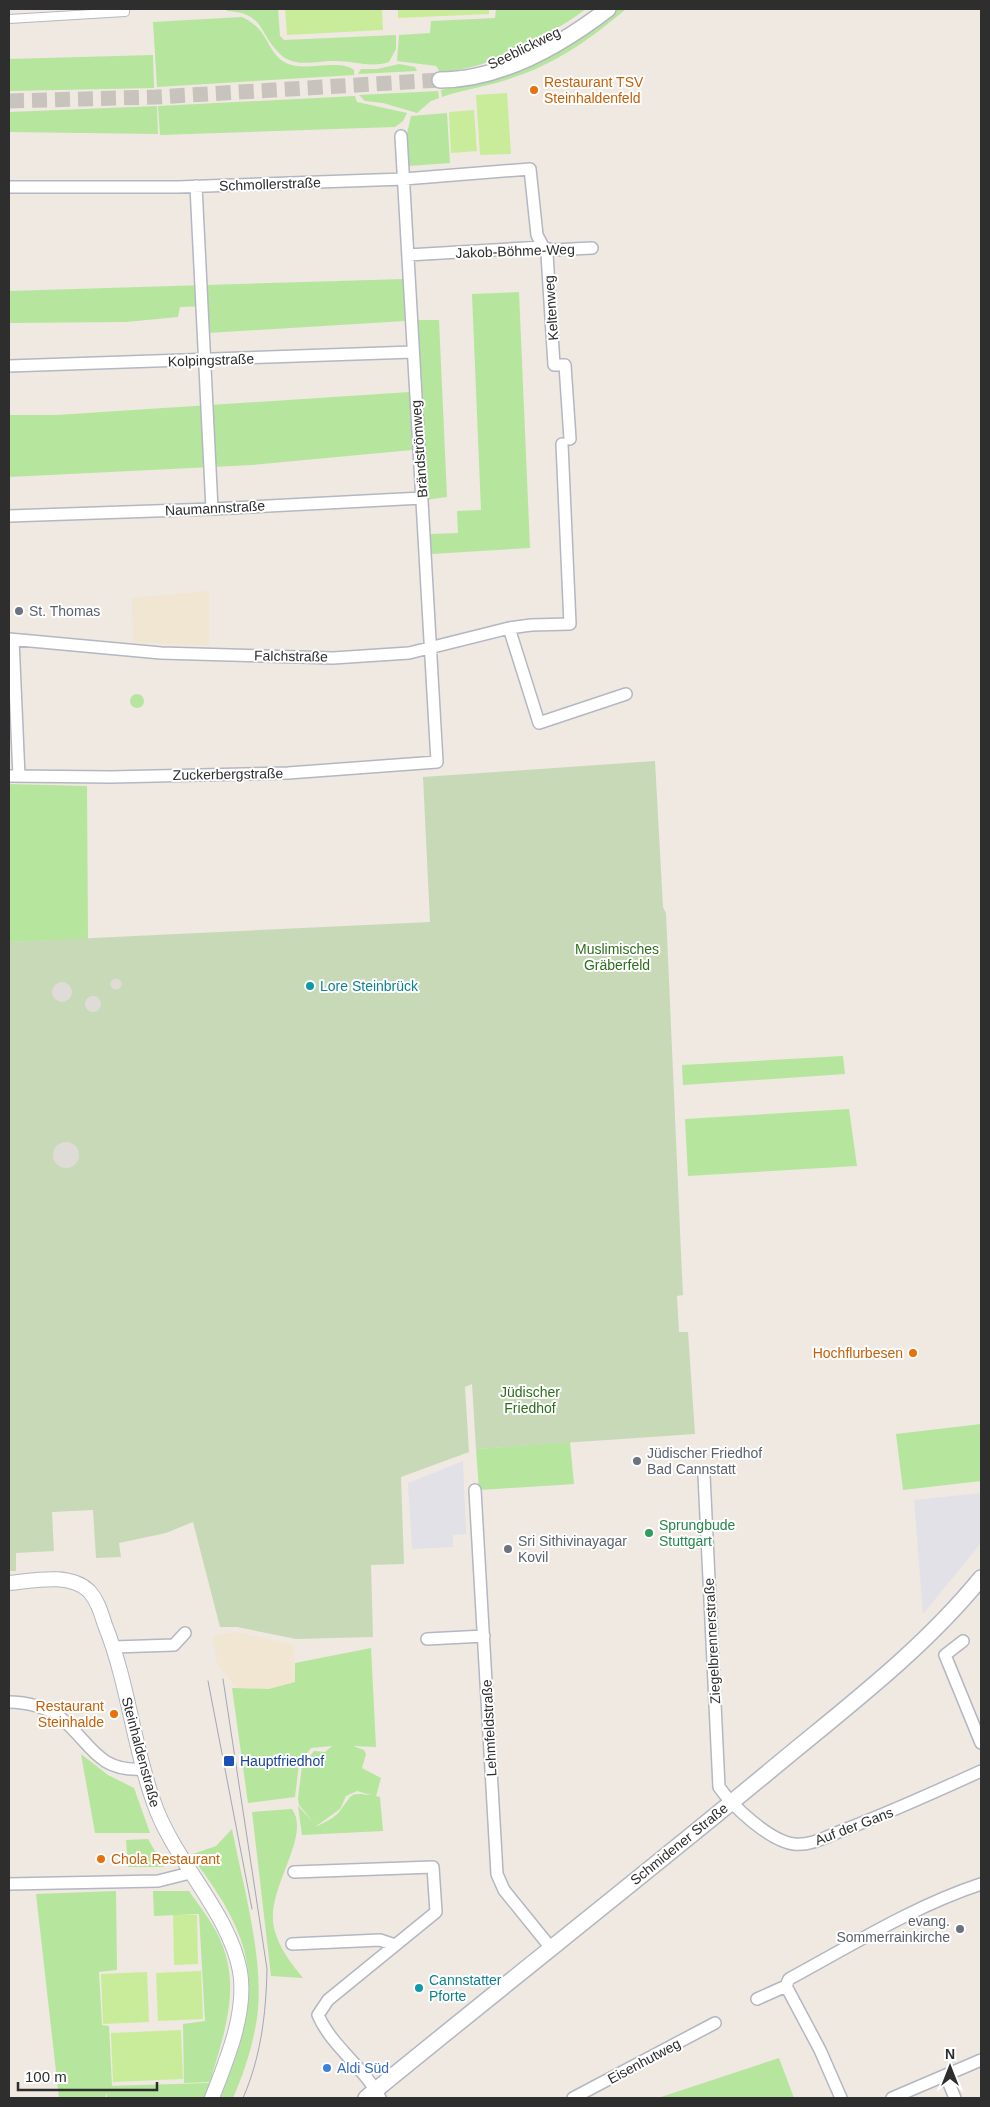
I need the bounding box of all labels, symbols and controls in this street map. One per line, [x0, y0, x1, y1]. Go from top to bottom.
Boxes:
street label: Seeblickweg [485, 24, 563, 72]
place label: Restaurant TSV Steinhaldenfeld [544, 74, 644, 106]
marker: Restaurant TSV Steinhaldenfeld [528, 84, 540, 96]
street label: Schmollerstraße [219, 174, 321, 194]
street label: Jakob-Böhme-Weg [455, 241, 575, 261]
street label: Keltenweg [541, 275, 561, 341]
street label: Kolpingstraße [168, 350, 255, 370]
street label: Brändströmweg [408, 400, 430, 498]
street label: Naumannstraße [164, 497, 266, 519]
place label: St. Thomas [29, 603, 100, 619]
marker: St. Thomas [13, 605, 25, 617]
street label: Falchstraße [254, 647, 328, 665]
street label: Zuckerbergstraße [173, 765, 284, 783]
park label: Muslimisches Gräberfeld [575, 941, 659, 973]
place label: Lore Steinbrück [320, 978, 419, 994]
marker: Lore Steinbrück [304, 980, 316, 992]
place label: Hochflurbesen [813, 1345, 903, 1361]
marker: Hochflurbesen [907, 1347, 919, 1359]
park label: Jüdischer Friedhof [500, 1384, 560, 1416]
place label: Jüdischer Friedhof Bad Cannstatt [647, 1445, 762, 1477]
marker: Jüdischer Friedhof Bad Cannstatt [631, 1455, 643, 1467]
place label: Sprungbude Stuttgart [659, 1517, 736, 1549]
marker: Sprungbude Stuttgart [643, 1527, 655, 1539]
place label: Sri Sithivinayagar Kovil [518, 1533, 627, 1565]
marker: Sri Sithivinayagar Kovil [502, 1543, 514, 1555]
street label: Ziegelbrennerstraße [701, 1577, 723, 1704]
street label: Lehmfeldstraße [478, 1679, 500, 1777]
street label: Steinhaldenstraße [119, 1695, 163, 1809]
place label: Restaurant Steinhalde [36, 1698, 104, 1730]
marker: Restaurant Steinhalde [108, 1708, 120, 1720]
place label: Hauptfriedhof [240, 1753, 324, 1769]
marker: Hauptfriedhof [222, 1754, 236, 1768]
street label: Schmidener Straße [627, 1800, 731, 1888]
street label: Auf der Gans [813, 1804, 895, 1848]
place label: Chola Restaurant [111, 1851, 220, 1867]
marker: Chola Restaurant [95, 1853, 107, 1865]
place label: evang. Sommerrainkirche [836, 1913, 950, 1945]
marker: evang. Sommerrainkirche [954, 1923, 966, 1935]
place label: Cannstatter Pforte [429, 1972, 502, 2004]
marker: Cannstatter Pforte [413, 1982, 425, 1994]
street label: Eisenhutweg [605, 2035, 683, 2087]
north arrow [925, 2042, 975, 2092]
text: N [945, 2046, 955, 2062]
scale bar [18, 2060, 156, 2092]
place label: Aldi Süd [337, 2060, 389, 2076]
marker: Aldi Süd [321, 2062, 333, 2074]
text: 100 m [25, 2068, 67, 2085]

